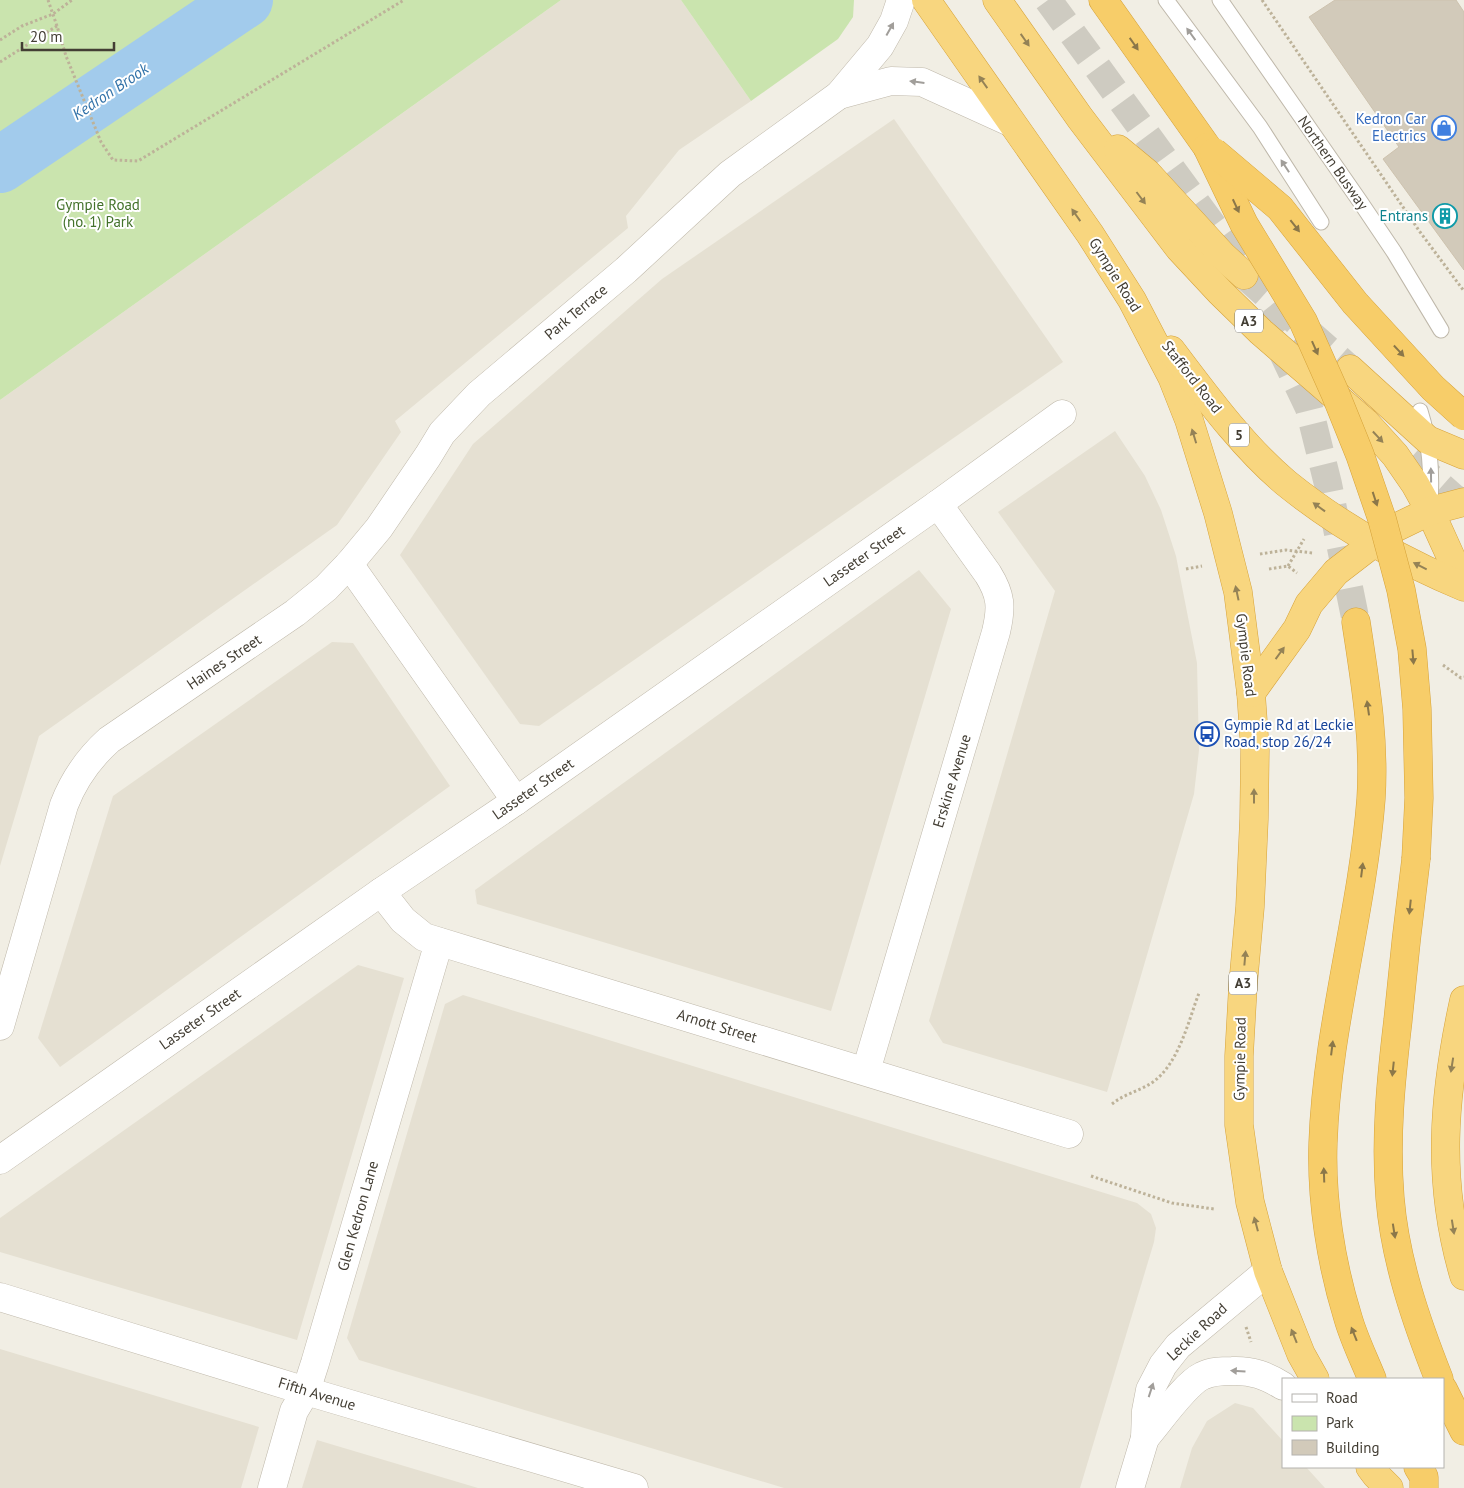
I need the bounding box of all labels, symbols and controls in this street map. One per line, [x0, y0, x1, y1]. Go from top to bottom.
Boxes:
scale bar [22, 20, 115, 52]
one-way arrow [885, 22, 894, 36]
text: 20 m [30, 27, 63, 46]
one-way arrow [1186, 27, 1196, 41]
one-way arrow [1020, 33, 1030, 47]
one-way arrow [1129, 37, 1139, 51]
water label: Kedron Brook [68, 58, 153, 124]
one-way arrow [978, 75, 988, 89]
one-way arrow [909, 78, 925, 86]
place label: Kedron Car Electrics [1356, 109, 1426, 145]
street label: Northern Busway [1294, 112, 1373, 213]
shop icon: Kedron Car Electrics [1431, 115, 1457, 141]
one-way arrow [1280, 160, 1290, 173]
one-way arrow [1136, 191, 1147, 204]
park label: Gympie Road (no. 1) Park [56, 195, 140, 231]
one-way arrow [1232, 199, 1240, 213]
building icon: Entrans [1432, 203, 1458, 229]
place label: Entrans [1380, 206, 1428, 225]
one-way arrow [1071, 208, 1081, 222]
one-way arrow [1289, 219, 1300, 232]
street label: Gympie Road [1085, 234, 1146, 315]
street label: Park Terrace [540, 280, 611, 343]
road number: A3 [1235, 310, 1263, 332]
street label: Stafford Road [1158, 337, 1227, 417]
one-way arrow [1311, 341, 1319, 355]
one-way arrow [1393, 344, 1405, 356]
road number: 5 [1229, 424, 1249, 446]
one-way arrow [1190, 429, 1197, 444]
one-way arrow [1372, 431, 1384, 443]
one-way arrow [1427, 467, 1435, 483]
one-way arrow [1372, 491, 1379, 506]
one-way arrow [1313, 501, 1326, 512]
street label: Lasseter Street [819, 521, 908, 591]
one-way arrow [1413, 562, 1427, 570]
one-way arrow [1233, 584, 1241, 600]
street label: Gympie Road [1232, 612, 1261, 698]
street label: Haines Street [183, 630, 265, 694]
one-way arrow [1275, 647, 1285, 660]
one-way arrow [1409, 649, 1417, 665]
one-way arrow [1364, 700, 1372, 716]
place label: Gympie Rd at Leckie Road, stop 26/24 [1224, 715, 1354, 751]
bus stop icon: Gympie Rd at Leckie Road, stop 26/24 [1194, 721, 1220, 747]
street label: Erskine Avenue [928, 732, 975, 830]
street label: Lasseter Street [488, 754, 577, 824]
one-way arrow [1250, 787, 1258, 803]
one-way arrow [1358, 862, 1366, 878]
one-way arrow [1406, 900, 1414, 916]
one-way arrow [1241, 950, 1249, 966]
road number: A3 [1229, 971, 1257, 994]
street label: Lasseter Street [155, 984, 244, 1054]
street label: Arnott Street [675, 1004, 759, 1047]
street label: Gympie Road [1229, 1017, 1250, 1101]
one-way arrow [1328, 1039, 1336, 1055]
one-way arrow [1447, 1058, 1455, 1074]
one-way arrow [1388, 1061, 1396, 1077]
street label: Glen Kedron Lane [333, 1159, 382, 1273]
one-way arrow [1320, 1167, 1328, 1183]
one-way arrow [1252, 1216, 1260, 1231]
one-way arrow [1449, 1219, 1457, 1235]
one-way arrow [1391, 1223, 1399, 1239]
street label: Leckie Road [1163, 1299, 1231, 1364]
one-way arrow [1350, 1326, 1358, 1341]
one-way arrow [1289, 1329, 1297, 1343]
one-way arrow [1229, 1367, 1245, 1375]
street label: Fifth Avenue [276, 1373, 358, 1414]
legend [1282, 1378, 1444, 1468]
one-way arrow [1148, 1382, 1156, 1397]
text: Road [1326, 1388, 1358, 1407]
text: Park [1326, 1413, 1354, 1432]
text: Building [1326, 1438, 1380, 1457]

